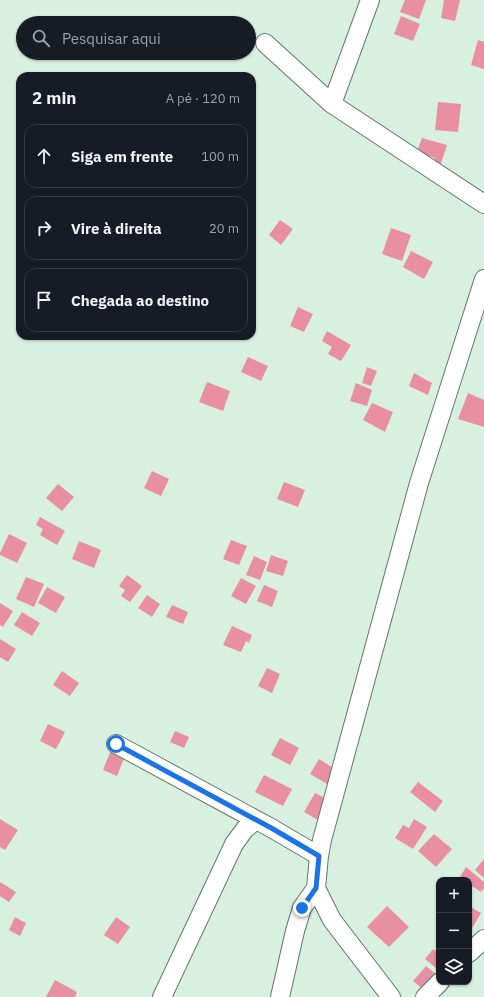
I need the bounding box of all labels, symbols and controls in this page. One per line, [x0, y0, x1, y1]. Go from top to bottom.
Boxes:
search box [16, 16, 256, 60]
icon: search [30, 27, 52, 49]
text: Pesquisar aqui [62, 29, 161, 48]
text: 2 min [32, 87, 76, 109]
text: A pé · 120 m [166, 90, 240, 107]
icon: ahead [33, 145, 55, 167]
text: Siga em frente [71, 147, 173, 166]
text: 100 m [201, 148, 239, 165]
icon: right [33, 217, 55, 239]
text: Vire à direita [71, 219, 161, 238]
text: 20 m [209, 220, 239, 237]
icon: arrive [33, 289, 55, 311]
text: Chegada ao destino [71, 291, 209, 310]
route start [107, 735, 125, 753]
map controls [436, 877, 472, 985]
button: + [436, 877, 472, 913]
route end [293, 899, 311, 917]
button: − [436, 913, 472, 949]
button: layers [436, 949, 472, 985]

